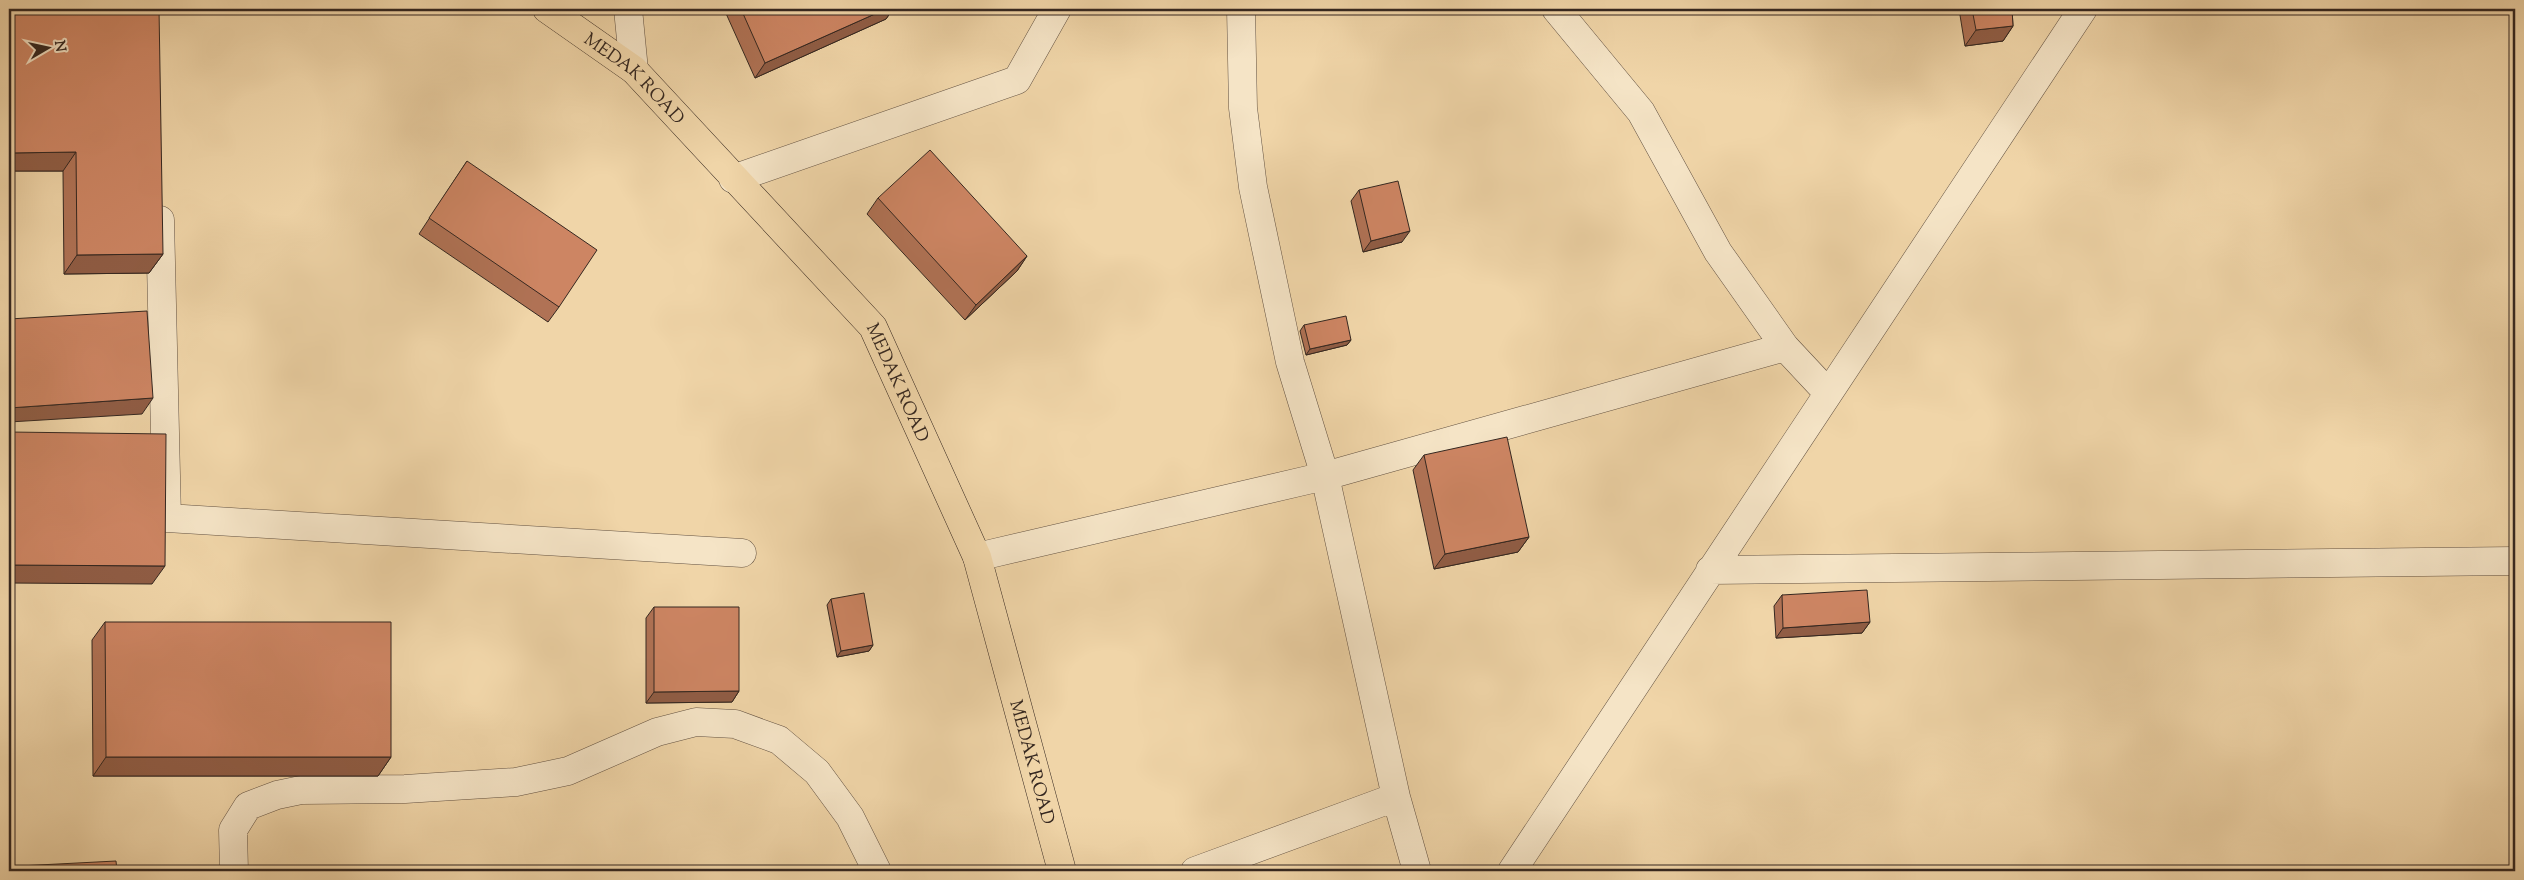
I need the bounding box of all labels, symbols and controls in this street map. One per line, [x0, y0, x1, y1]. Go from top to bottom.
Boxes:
north arrow [22, 22, 72, 72]
street label: MEDAK ROAD [578, 28, 690, 131]
text: N [48, 39, 70, 53]
street label: MEDAK ROAD [858, 320, 934, 447]
street label: MEDAK ROAD [1001, 697, 1060, 828]

